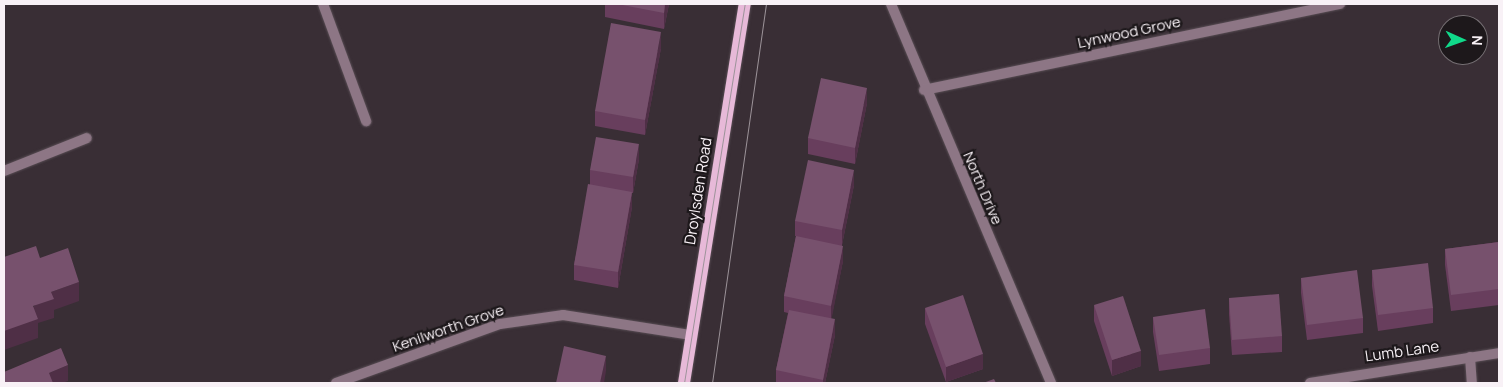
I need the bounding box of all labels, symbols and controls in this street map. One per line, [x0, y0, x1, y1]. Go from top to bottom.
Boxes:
street label: Lynwood Grove [1076, 12, 1182, 52]
north arrow [1438, 15, 1488, 65]
text: N [1468, 35, 1487, 46]
street label: Droylsden Road [681, 136, 715, 246]
street label: North Drive [960, 149, 1006, 227]
street label: Kenilworth Grove [390, 300, 506, 356]
street label: Lumb Lane [1364, 337, 1440, 365]

